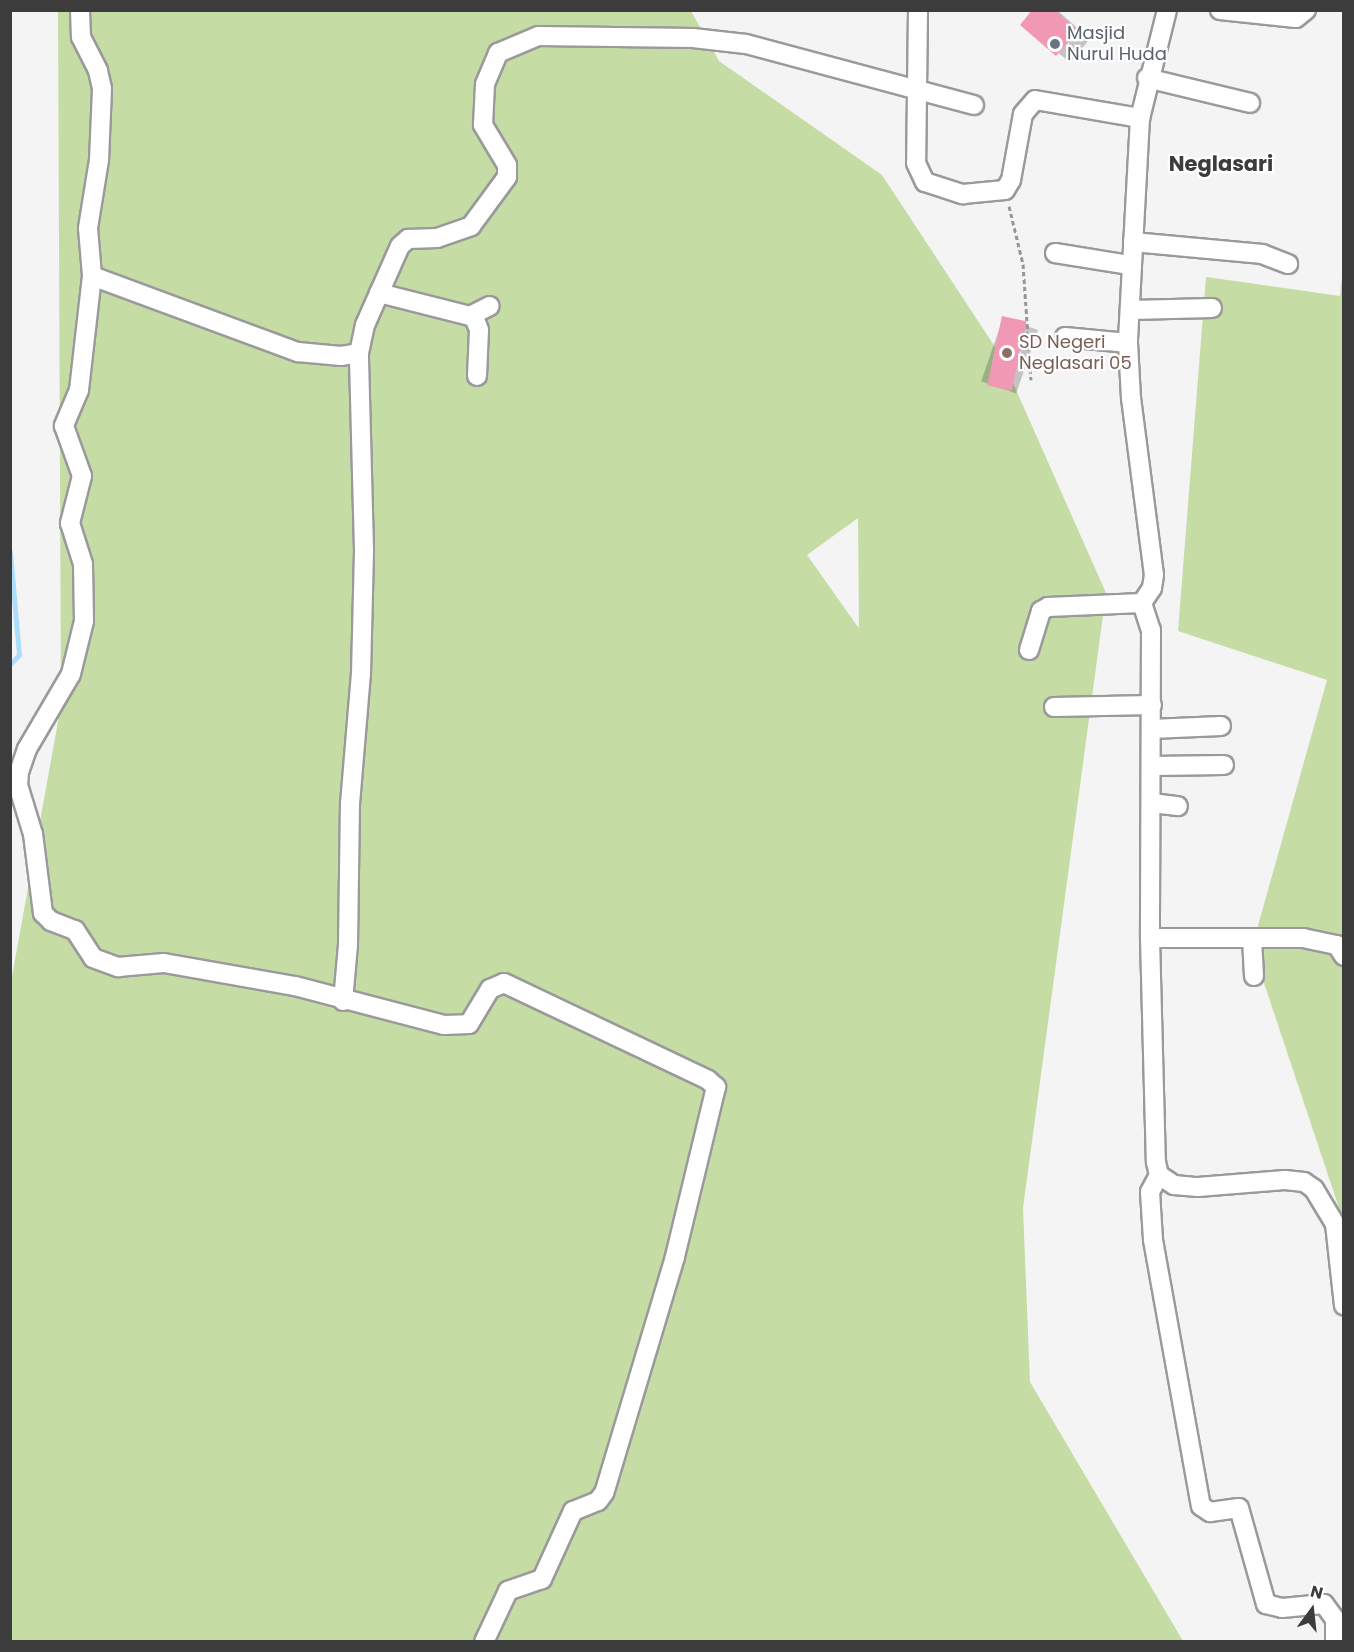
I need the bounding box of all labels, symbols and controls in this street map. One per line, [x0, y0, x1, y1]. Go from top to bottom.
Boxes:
place label: Masjid Nurul Huda [1067, 23, 1167, 66]
marker: Masjid Nurul Huda [1048, 37, 1062, 51]
district label: Neglasari [1169, 151, 1273, 177]
place label: SD Negeri Neglasari 05 [1019, 332, 1132, 374]
marker: SD Negeri Neglasari 05 [1000, 346, 1014, 360]
text: N [1308, 1579, 1326, 1605]
north arrow [1282, 1580, 1342, 1640]

